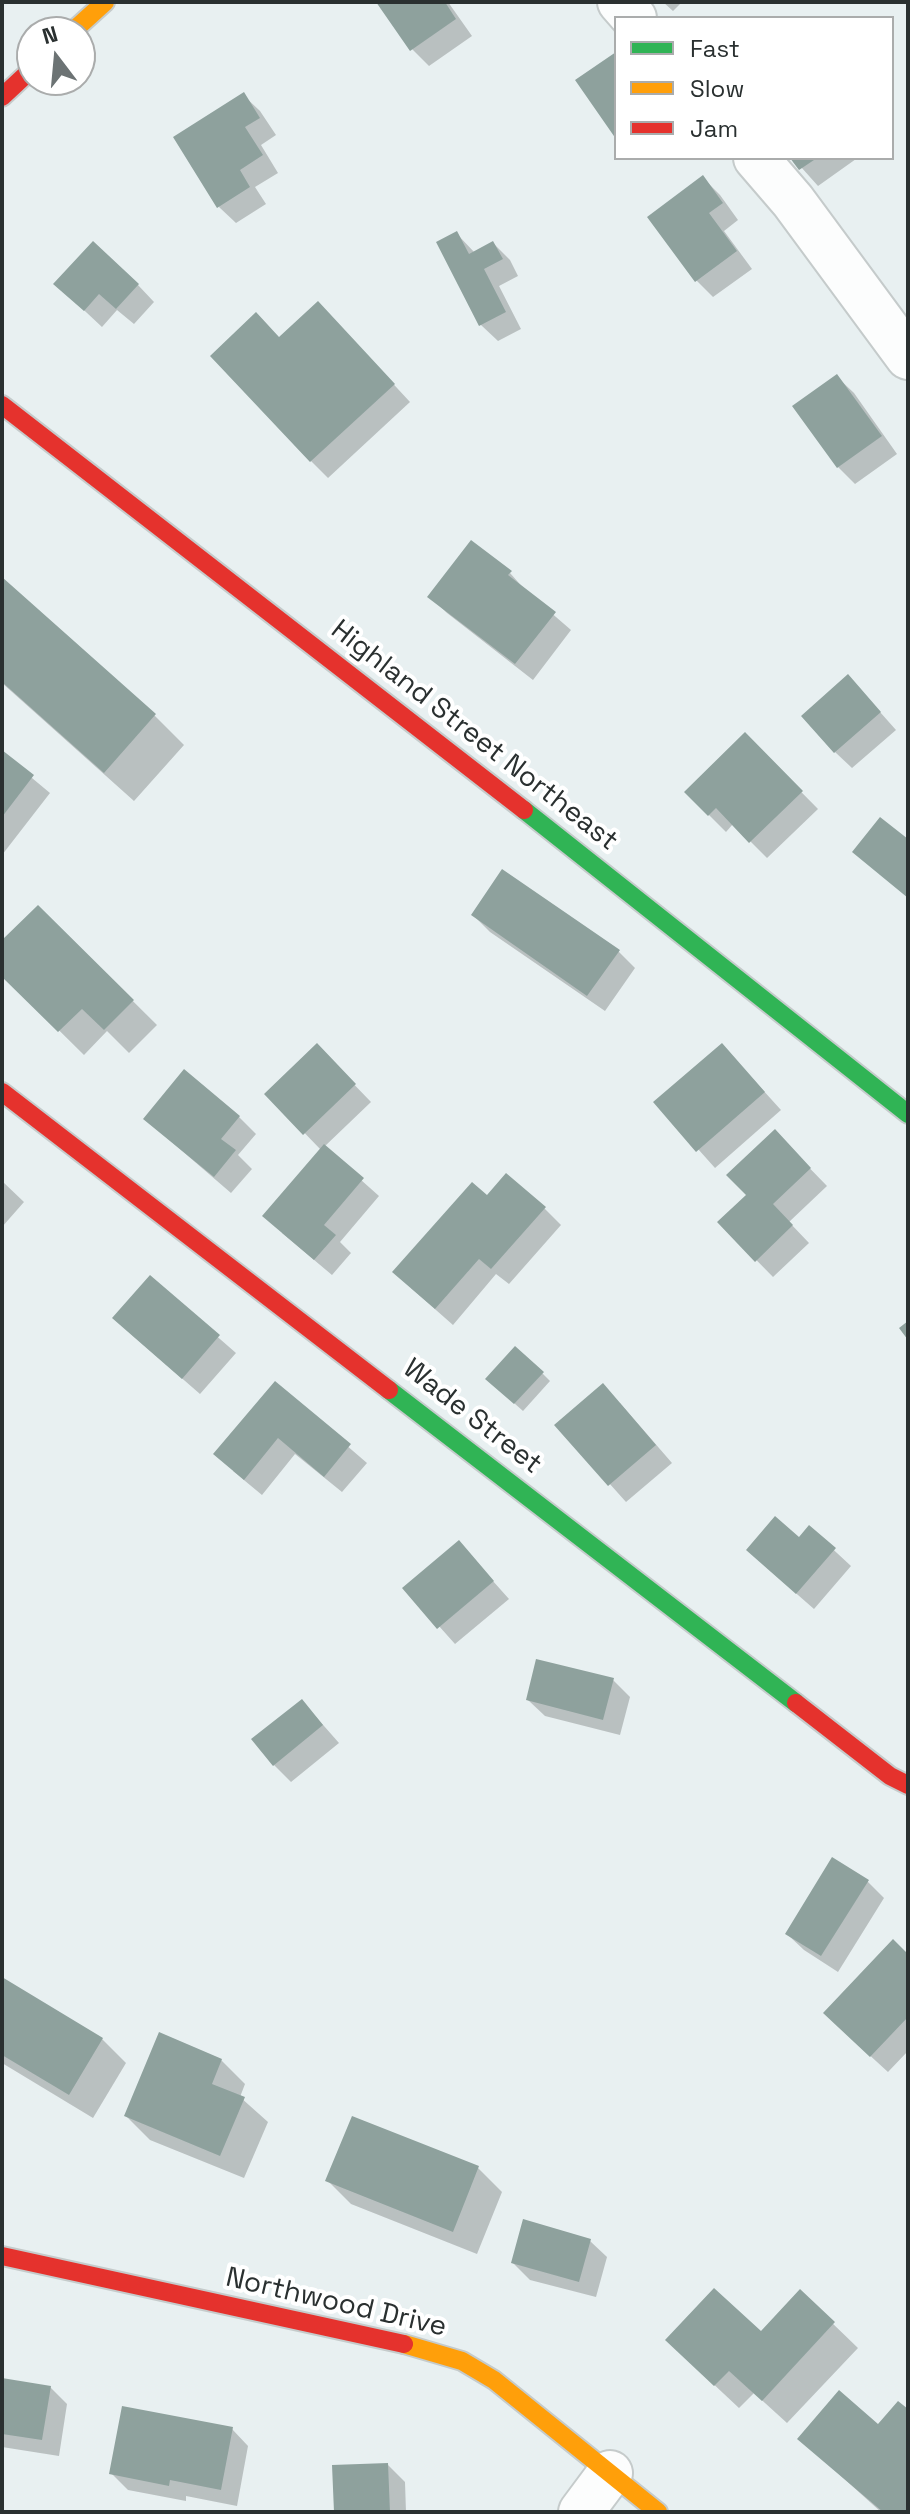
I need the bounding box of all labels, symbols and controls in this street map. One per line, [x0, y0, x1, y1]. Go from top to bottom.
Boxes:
north arrow [16, 16, 96, 96]
legend [614, 16, 894, 160]
text: N [39, 19, 61, 50]
text: Fast [690, 33, 740, 64]
text: Slow [690, 73, 744, 104]
text: Jam [690, 113, 738, 144]
street label: Highland Street Northeast [324, 614, 624, 858]
street label: Wade Street [396, 1352, 548, 1482]
street label: Northwood Drive [222, 2261, 450, 2345]

